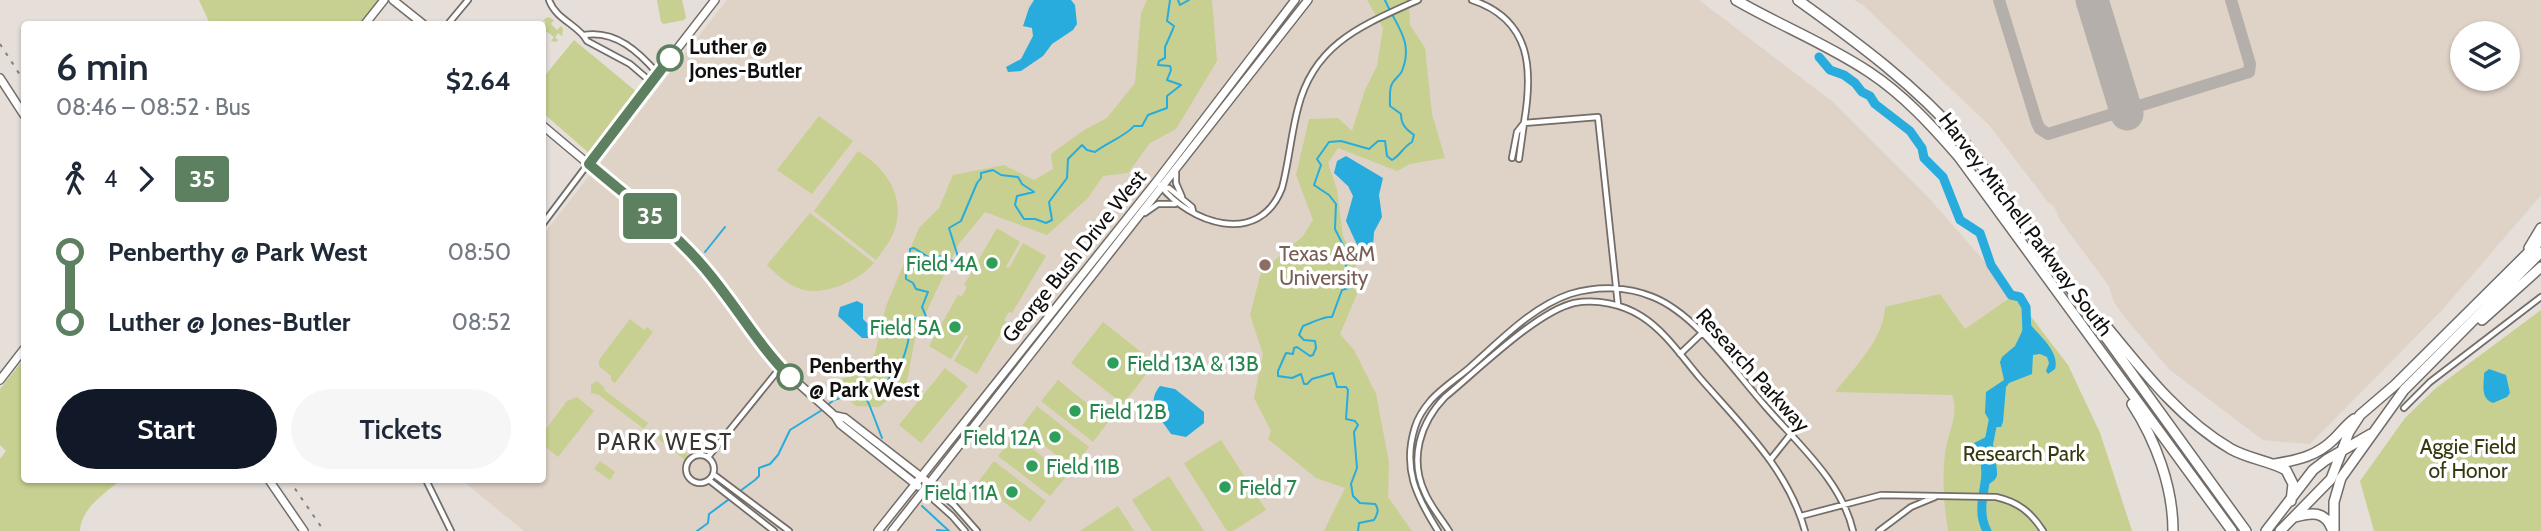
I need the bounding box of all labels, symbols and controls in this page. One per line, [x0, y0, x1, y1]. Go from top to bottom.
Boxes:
map controls [2450, 21, 2520, 91]
button: layers [2450, 21, 2520, 91]
place label: Luther @ Jones-Butler [688, 34, 802, 83]
text: 6 min [56, 43, 149, 90]
marker: Luther @ Jones-Butler [657, 45, 683, 71]
text: $2.64 [446, 65, 511, 97]
text: 08:46 – 08:52 · Bus [56, 93, 250, 121]
street label: Harvey Mitchell Parkway South [1934, 107, 2118, 341]
icon: walk [56, 160, 94, 198]
icon: forward [127, 160, 165, 198]
text: 35 [189, 164, 215, 193]
text: 4 [104, 165, 117, 193]
street label: George Bush Drive West [997, 165, 1151, 347]
line badge: 35 [618, 193, 682, 239]
text: 35 [637, 201, 663, 230]
text: Penberthy @ Park West [108, 236, 368, 268]
text: 08:50 [448, 238, 511, 266]
place label: Texas A&M University [1279, 241, 1375, 290]
place label: Field 4A [906, 251, 978, 276]
marker: Field 4A [984, 255, 1000, 271]
marker: Texas A&M University [1257, 257, 1273, 273]
street label: Research Parkway [1691, 303, 1815, 437]
text: Luther @ Jones-Butler [108, 306, 350, 338]
text: 08:52 [452, 308, 511, 336]
place label: Field 5A [869, 315, 941, 340]
marker: Field 5A [947, 319, 963, 335]
place label: Field 13A & 13B [1127, 351, 1258, 376]
place label: Penberthy @ Park West [809, 353, 920, 402]
marker: Field 13A & 13B [1105, 355, 1121, 371]
marker: Penberthy @ Park West [777, 364, 803, 390]
button: Start [56, 389, 277, 469]
button: Tickets [291, 389, 511, 469]
place label: Field 12B [1089, 399, 1167, 424]
marker: Field 12B [1067, 403, 1083, 419]
place label: Field 12A [963, 425, 1041, 450]
district label: PARK WEST [597, 428, 733, 456]
marker: Field 12A [1047, 429, 1063, 445]
park label: Aggie Field of Honor [2420, 434, 2516, 483]
park label: Research Park [1963, 441, 2086, 466]
place label: Field 11B [1046, 454, 1120, 479]
marker: Field 11B [1024, 458, 1040, 474]
place label: Field 7 [1239, 475, 1297, 500]
marker: Field 7 [1217, 479, 1233, 495]
place label: Field 11A [924, 480, 998, 505]
marker: Field 11A [1004, 484, 1020, 500]

